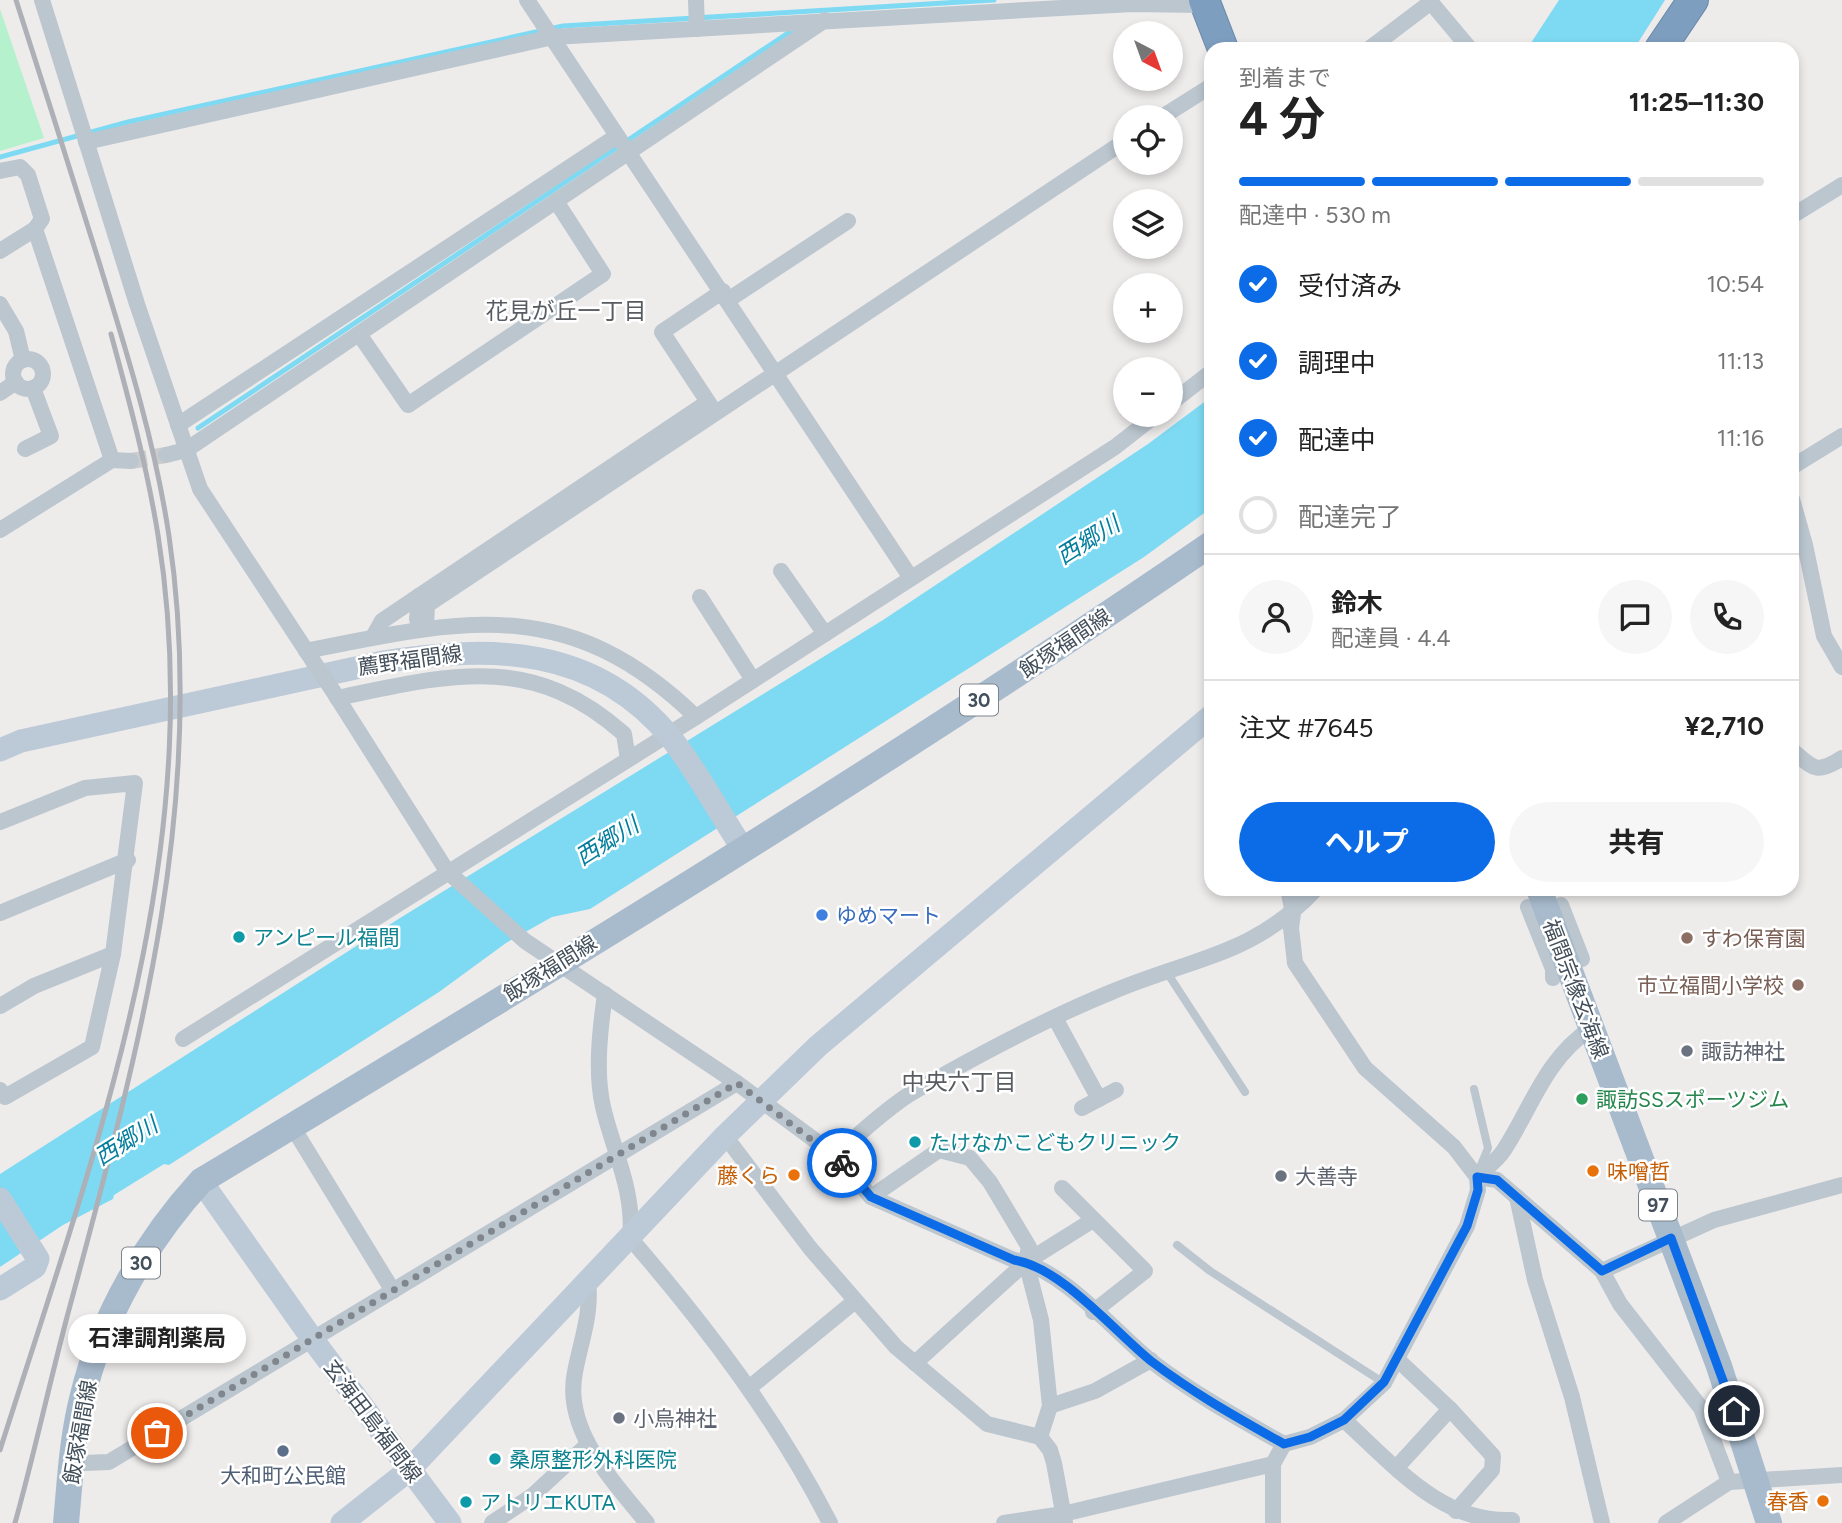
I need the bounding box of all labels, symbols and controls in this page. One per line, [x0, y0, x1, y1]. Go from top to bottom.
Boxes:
north arrow [1113, 21, 1183, 91]
map controls [1113, 21, 1183, 427]
text: 到着まで [1239, 64, 1331, 92]
text: 11:25–11:30 [1629, 86, 1764, 118]
text: 4 分 [1239, 91, 1325, 147]
button: locate [1113, 105, 1183, 175]
button: layers [1113, 189, 1183, 259]
text: 配達中 · 530 m [1239, 201, 1391, 229]
icon: check [1239, 265, 1277, 303]
text: 受付済み [1298, 270, 1402, 302]
text: 10:54 [1706, 270, 1764, 298]
button: + [1113, 273, 1183, 343]
district label: 花見が丘一丁目 [486, 297, 647, 325]
icon: check [1239, 342, 1277, 380]
text: 調理中 [1298, 347, 1376, 379]
text: 11:13 [1717, 347, 1764, 375]
button: − [1113, 357, 1183, 427]
icon: check [1239, 419, 1277, 457]
text: 配達中 [1298, 424, 1376, 456]
text: 11:16 [1717, 424, 1764, 452]
text: 配達完了 [1298, 501, 1402, 533]
water label: 西郷川 [1051, 508, 1127, 570]
button: person [1239, 580, 1313, 654]
button: chat [1598, 580, 1672, 654]
button: phone [1690, 580, 1764, 654]
text: 鈴木 [1331, 587, 1383, 619]
street label: 飯塚福間線 [1014, 603, 1116, 683]
text: 配達員 · 4.4 [1331, 624, 1451, 652]
street label: 薦野福間線 [356, 640, 464, 680]
road number: 30 [960, 684, 998, 716]
text: ¥2,710 [1684, 710, 1764, 742]
text: 注文 #7645 [1239, 712, 1374, 744]
button: ヘルプ [1239, 802, 1495, 882]
button: 共有 [1509, 802, 1764, 882]
water label: 西郷川 [570, 809, 646, 871]
place label: ゆめマート [836, 903, 941, 928]
marker: ゆめマート [814, 907, 830, 923]
street label: 福間宗像玄海線 [1538, 916, 1614, 1062]
place label: アンピール福間 [253, 925, 399, 950]
place label: すわ保育園 [1701, 926, 1806, 951]
marker: アンピール福間 [231, 929, 247, 945]
street label: 飯塚福間線 [499, 930, 601, 1006]
marker: すわ保育園 [1679, 930, 1695, 946]
place label: 市立福間小学校 [1637, 973, 1784, 998]
marker: 市立福間小学校 [1790, 977, 1806, 993]
place label: 諏訪神社 [1701, 1039, 1785, 1064]
marker: 諏訪神社 [1679, 1043, 1695, 1059]
district label: 中央六丁目 [902, 1068, 1017, 1096]
place label: 諏訪SSスポーツジム [1596, 1087, 1789, 1112]
marker: 諏訪SSスポーツジム [1574, 1091, 1590, 1107]
water label: 西郷川 [89, 1109, 165, 1171]
courier [807, 1128, 877, 1198]
place label: たけなかこどもクリニック [929, 1130, 1181, 1155]
marker: たけなかこどもクリニック [907, 1134, 923, 1150]
icon: bike [823, 1144, 861, 1182]
place label: 味噌哲 [1607, 1159, 1670, 1184]
place label: 藤くら [717, 1163, 780, 1188]
marker: 味噌哲 [1585, 1163, 1601, 1179]
place label: 大善寺 [1295, 1164, 1358, 1189]
marker: 藤くら [786, 1167, 802, 1183]
marker: 大善寺 [1273, 1168, 1289, 1184]
road number: 97 [1639, 1190, 1677, 1220]
road number: 30 [122, 1247, 160, 1278]
callout: 石津調剤薬局 [68, 1314, 246, 1363]
text: 石津調剤薬局 [88, 1324, 226, 1352]
street label: 玄海田島福間線 [319, 1355, 427, 1487]
street label: 飯塚福間線 [59, 1378, 101, 1486]
pin [1704, 1381, 1764, 1441]
icon: home [1715, 1392, 1753, 1430]
pin [127, 1403, 187, 1463]
place label: 小烏神社 [633, 1406, 717, 1431]
marker: 小烏神社 [611, 1410, 627, 1426]
icon: bag [138, 1414, 176, 1452]
marker: 大和町公民館 [275, 1443, 291, 1459]
place label: 桑原整形外科医院 [509, 1447, 677, 1472]
marker: 桑原整形外科医院 [487, 1451, 503, 1467]
place label: 大和町公民館 [220, 1463, 346, 1488]
place label: 春香 [1767, 1489, 1809, 1514]
place label: アトリエKUTA [480, 1490, 616, 1515]
marker: 春香 [1815, 1493, 1831, 1509]
marker: アトリエKUTA [458, 1494, 474, 1510]

